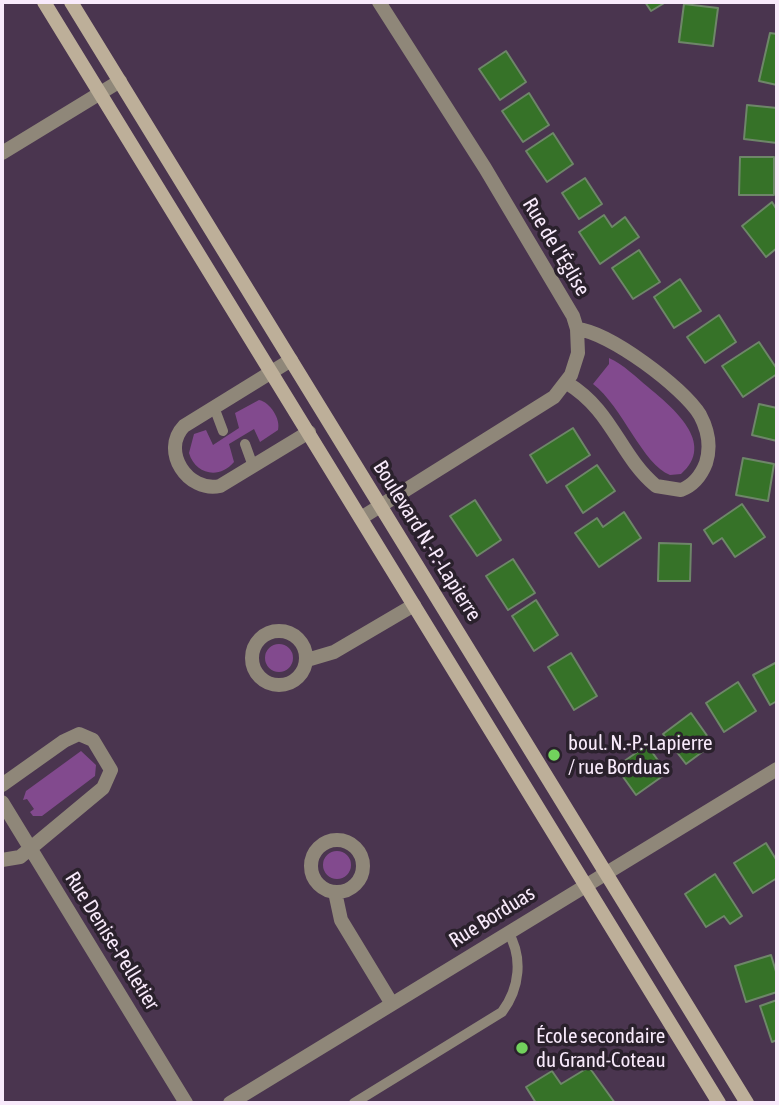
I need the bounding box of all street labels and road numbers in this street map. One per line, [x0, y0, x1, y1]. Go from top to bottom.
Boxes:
street label: Rue de l'Église [517, 193, 595, 301]
street label: Boulevard N.-P.-Lapierre [367, 456, 487, 626]
street label: Rue Denise-Pelletier [59, 867, 165, 1015]
street label: Rue Borduas [444, 881, 540, 953]

